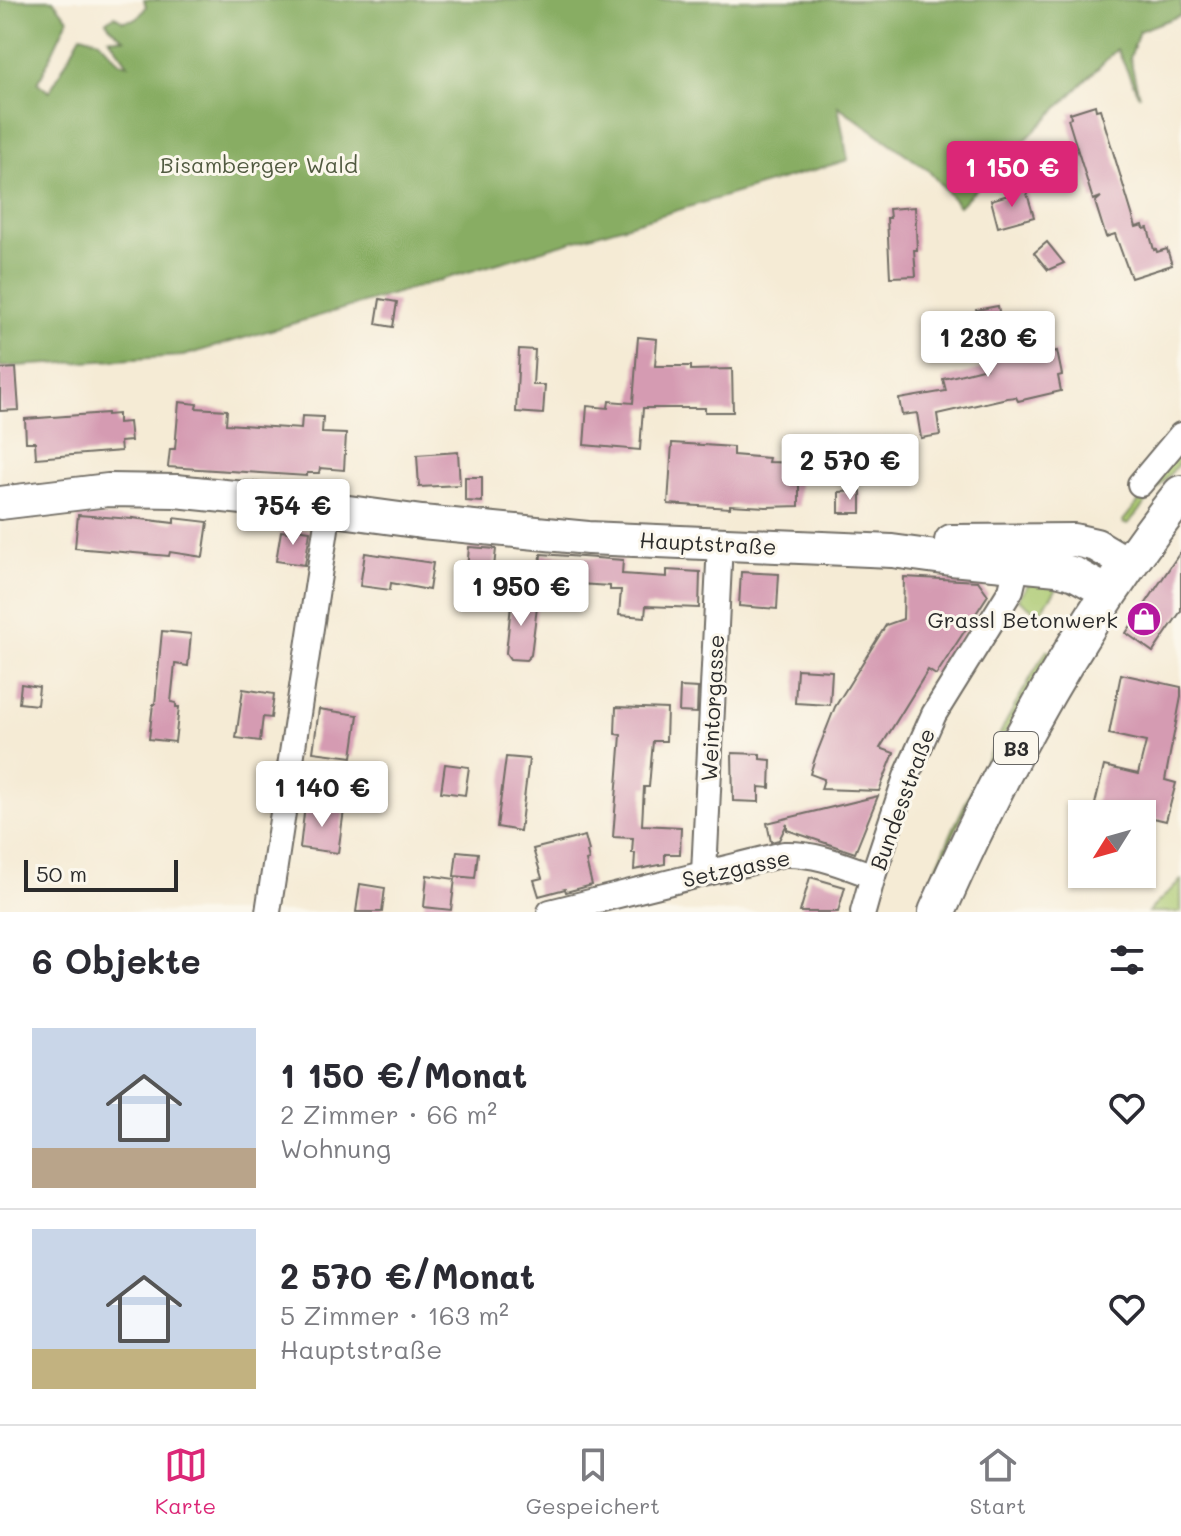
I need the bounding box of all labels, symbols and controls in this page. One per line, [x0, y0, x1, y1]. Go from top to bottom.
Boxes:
pin: 1 150 € [938, 141, 1086, 209]
park label: Bisamberger Wald [160, 150, 358, 179]
text: 1 150 € [965, 150, 1059, 184]
pin: 1 230 € [914, 311, 1062, 379]
text: 1 230 € [939, 320, 1037, 354]
pin: 2 570 € [776, 434, 924, 502]
text: 2 570 € [800, 443, 900, 477]
pin: 754 € [237, 479, 349, 547]
text: 754 € [255, 488, 331, 522]
street label: Hauptstraße [639, 525, 777, 561]
pin: 1 950 € [447, 560, 595, 628]
text: 1 950 € [472, 569, 570, 603]
shop icon: Grassl Betonwerk [1125, 600, 1163, 638]
place label: Grassl Betonwerk [927, 605, 1118, 634]
street label: Weintorgasse [694, 634, 730, 782]
street label: Bundesstraße [863, 724, 941, 874]
road number: B3 [994, 732, 1038, 764]
pin: 1 140 € [248, 761, 396, 829]
text: 1 140 € [274, 770, 370, 804]
north arrow [1068, 800, 1156, 888]
map controls [1068, 800, 1156, 888]
street label: Setzgasse [679, 842, 793, 894]
scale bar [24, 856, 178, 892]
text: 50 m [36, 859, 87, 888]
text: 6 Objekte [32, 938, 201, 983]
icon: filters [1105, 938, 1149, 982]
text: 1 150 €/Monat [280, 1052, 527, 1097]
icon: home [96, 1060, 192, 1156]
icon: heart [1105, 1086, 1149, 1130]
text: 2 Zimmer · 66 m² [280, 1097, 497, 1131]
text: Wohnung [280, 1131, 391, 1165]
text: 2 570 €/Monat [280, 1253, 535, 1298]
icon: home [96, 1261, 192, 1357]
icon: heart [1105, 1287, 1149, 1331]
text: 5 Zimmer · 163 m² [280, 1298, 509, 1332]
text: Hauptstraße [280, 1332, 442, 1366]
tab: Karte [155, 1443, 216, 1520]
tab: Gespeichert [526, 1443, 660, 1520]
tab: Start [970, 1443, 1026, 1520]

